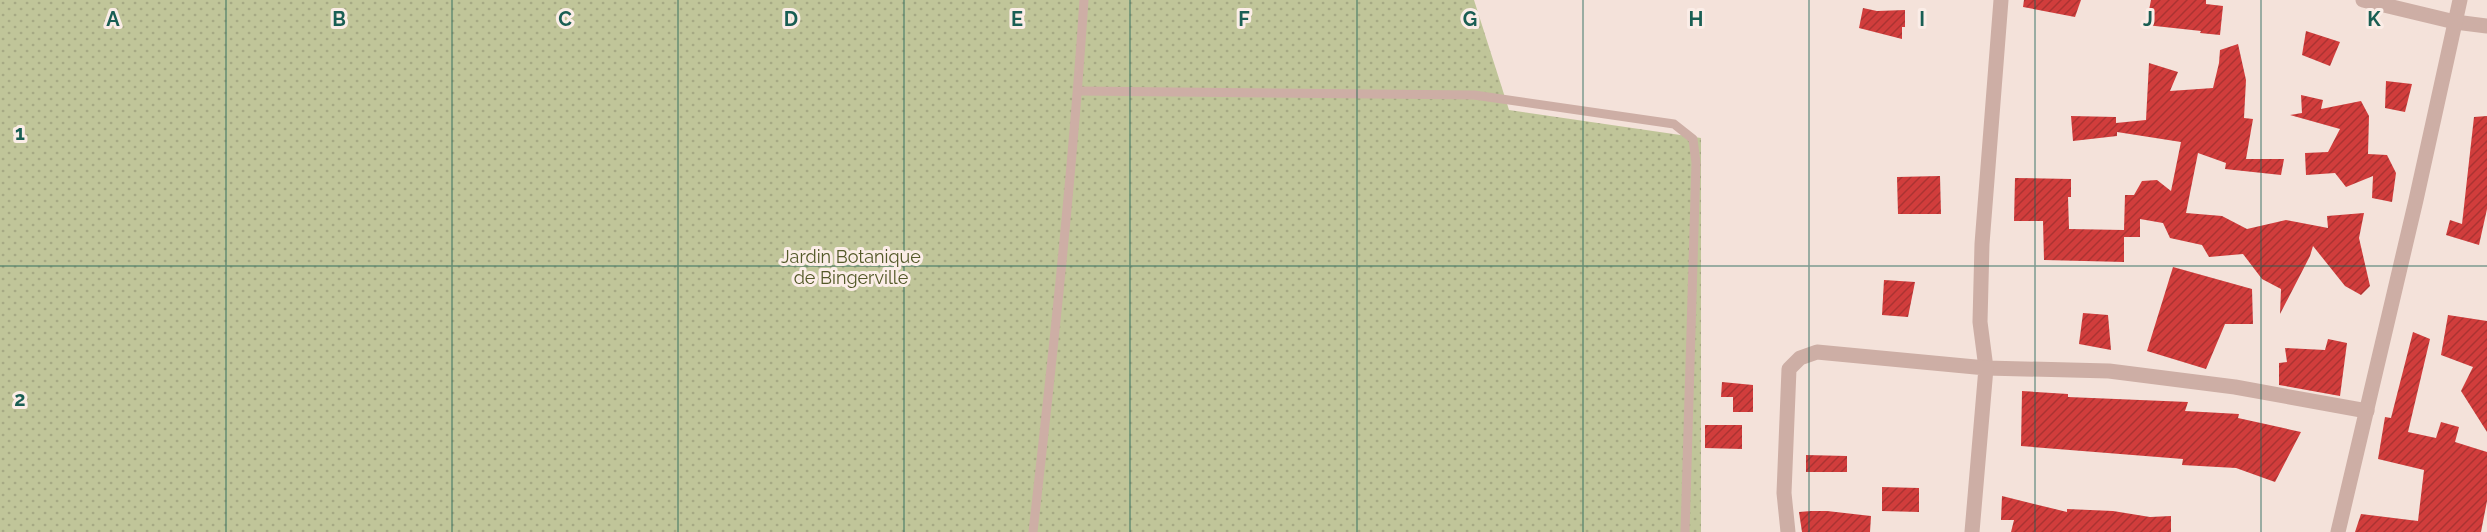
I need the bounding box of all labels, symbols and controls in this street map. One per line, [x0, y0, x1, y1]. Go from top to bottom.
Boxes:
text: A [106, 7, 120, 31]
text: B [332, 7, 346, 31]
text: C [558, 7, 572, 31]
text: D [784, 7, 798, 31]
text: E [1011, 7, 1023, 31]
text: F [1238, 7, 1250, 31]
text: G [1463, 7, 1477, 31]
text: H [1689, 7, 1703, 31]
text: I [1919, 7, 1925, 31]
text: J [2143, 7, 2153, 31]
text: K [2367, 7, 2381, 31]
text: 1 [15, 121, 25, 145]
park label: Jardin Botanique de Bingerville [781, 246, 921, 288]
text: 2 [14, 387, 26, 411]

